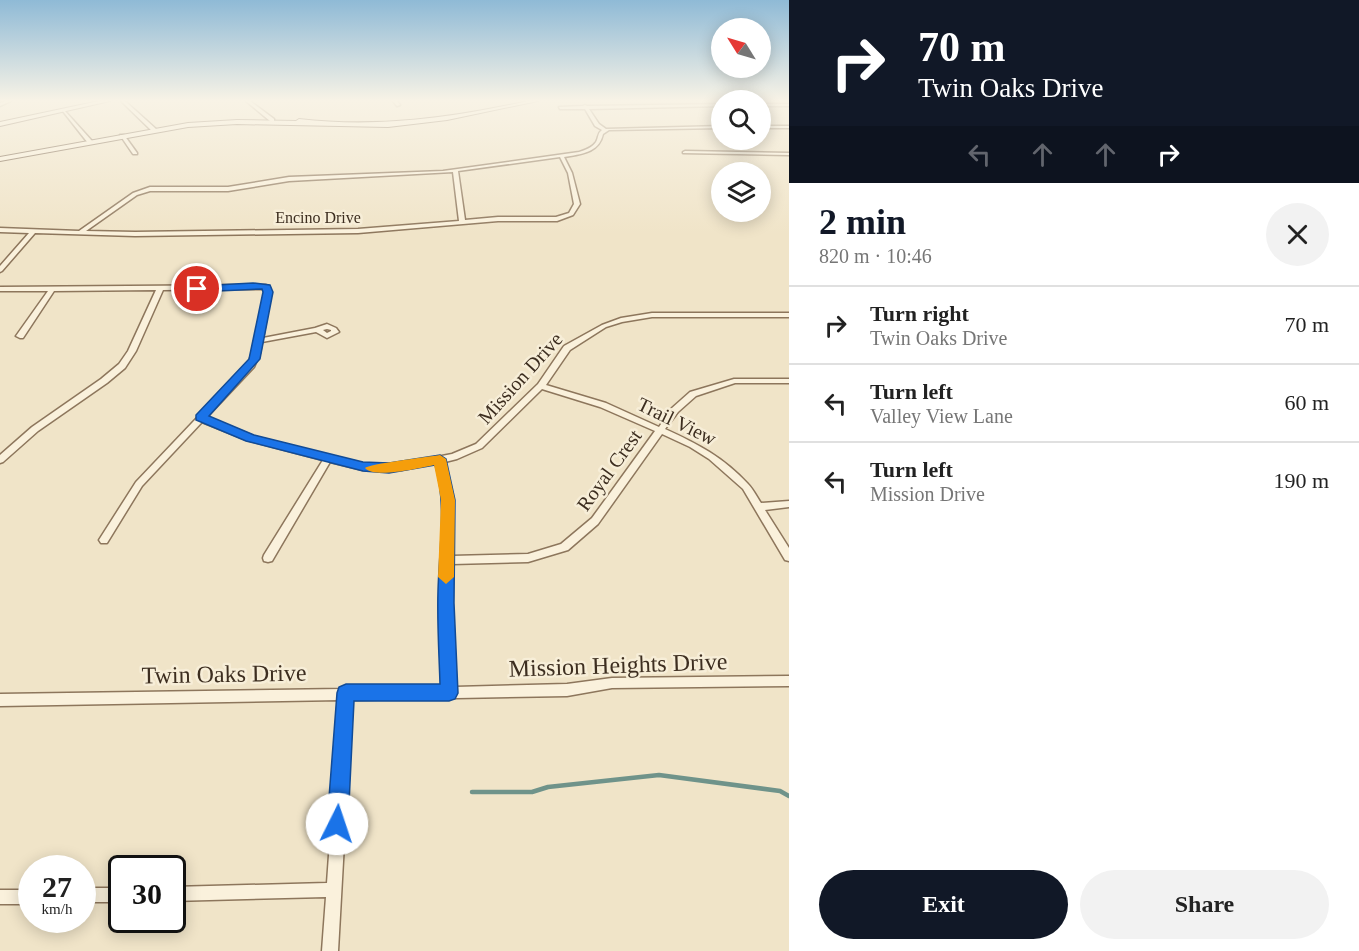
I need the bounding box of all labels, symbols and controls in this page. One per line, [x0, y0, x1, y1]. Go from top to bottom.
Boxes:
north arrow [711, 18, 771, 78]
map controls [711, 18, 771, 222]
icon: right [819, 24, 897, 102]
text: 70 m [918, 24, 1006, 70]
text: Twin Oaks Drive [918, 73, 1104, 103]
button: search [711, 90, 771, 150]
icon: left [963, 138, 996, 171]
icon: ahead [1026, 138, 1059, 171]
icon: ahead [1089, 138, 1122, 171]
icon: right [1152, 138, 1185, 171]
button: layers [711, 162, 771, 222]
text: 2 min [819, 202, 906, 242]
button: close [1266, 203, 1329, 266]
street label: Encino Drive [275, 209, 361, 226]
text: 820 m · 10:46 [819, 245, 932, 267]
pin [171, 263, 222, 314]
icon: arrive [180, 272, 213, 305]
text: Turn right [870, 301, 969, 326]
icon: right [819, 309, 852, 342]
text: 70 m [1284, 312, 1329, 337]
text: Twin Oaks Drive [870, 327, 1007, 349]
street label: Mission Drive [473, 328, 567, 428]
text: Turn left [870, 379, 953, 404]
icon: left [819, 387, 852, 420]
text: 60 m [1284, 390, 1329, 415]
street label: Trail View [634, 392, 720, 450]
text: Valley View Lane [870, 405, 1013, 427]
street label: Royal Crest [572, 425, 647, 515]
text: Turn left [870, 457, 953, 482]
icon: left [819, 465, 852, 498]
text: 190 m [1273, 468, 1329, 493]
text: Mission Drive [870, 483, 985, 505]
street label: Mission Heights Drive [508, 648, 728, 682]
street label: Twin Oaks Drive [141, 660, 307, 688]
position arrow [305, 792, 369, 856]
speed limit sign: 30 [108, 855, 186, 933]
text: 27 [42, 870, 72, 903]
button: Exit [819, 870, 1068, 939]
button: Share [1080, 870, 1329, 939]
text: km/h [42, 901, 72, 917]

